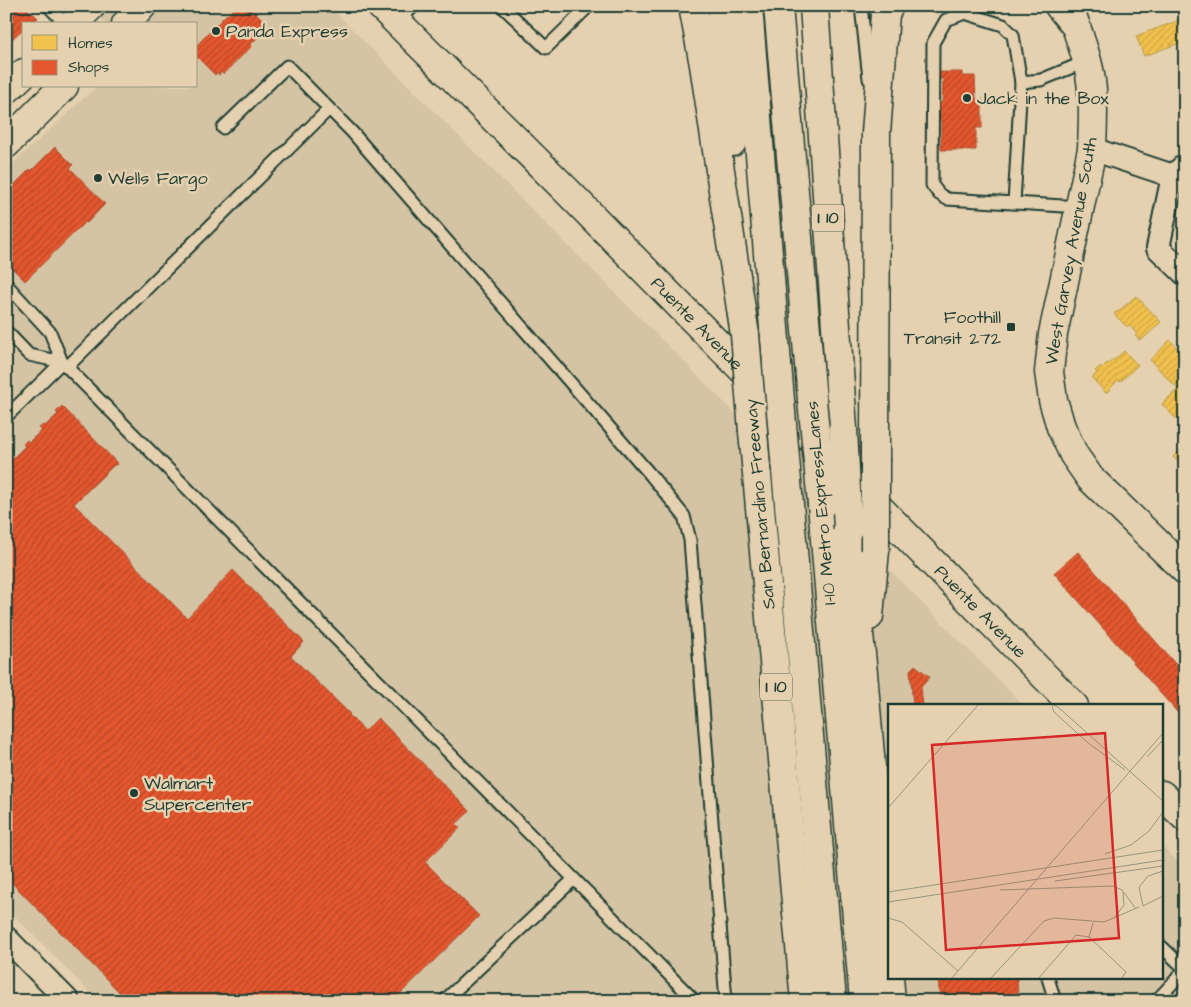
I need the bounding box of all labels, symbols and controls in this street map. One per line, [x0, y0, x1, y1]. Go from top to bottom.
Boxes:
place label: Panda Express [226, 19, 348, 44]
legend [22, 22, 198, 88]
marker: Panda Express [210, 25, 222, 37]
text: Homes [68, 33, 113, 54]
text: Shops [68, 57, 110, 78]
place label: Jack in the Box [977, 86, 1109, 111]
marker: Jack in the Box [961, 92, 973, 104]
street label: West Garvey Avenue South [1039, 135, 1104, 367]
place label: Wells Fargo [108, 166, 208, 192]
marker: Wells Fargo [92, 172, 104, 184]
road number: I 10 [812, 204, 844, 232]
street label: Puente Avenue [645, 271, 749, 376]
place label: Foothill Transit 272 [904, 305, 1002, 351]
marker: Foothill Transit 272 [1005, 321, 1017, 333]
street label: San Bernardino Freeway [738, 397, 783, 610]
street label: I-10 Metro ExpressLanes [800, 400, 842, 606]
street label: Puente Avenue [929, 559, 1033, 664]
road number: I 10 [760, 674, 792, 700]
inset map [888, 704, 1164, 980]
place label: Walmart Supercenter [144, 771, 252, 817]
marker: Walmart Supercenter [128, 787, 140, 799]

